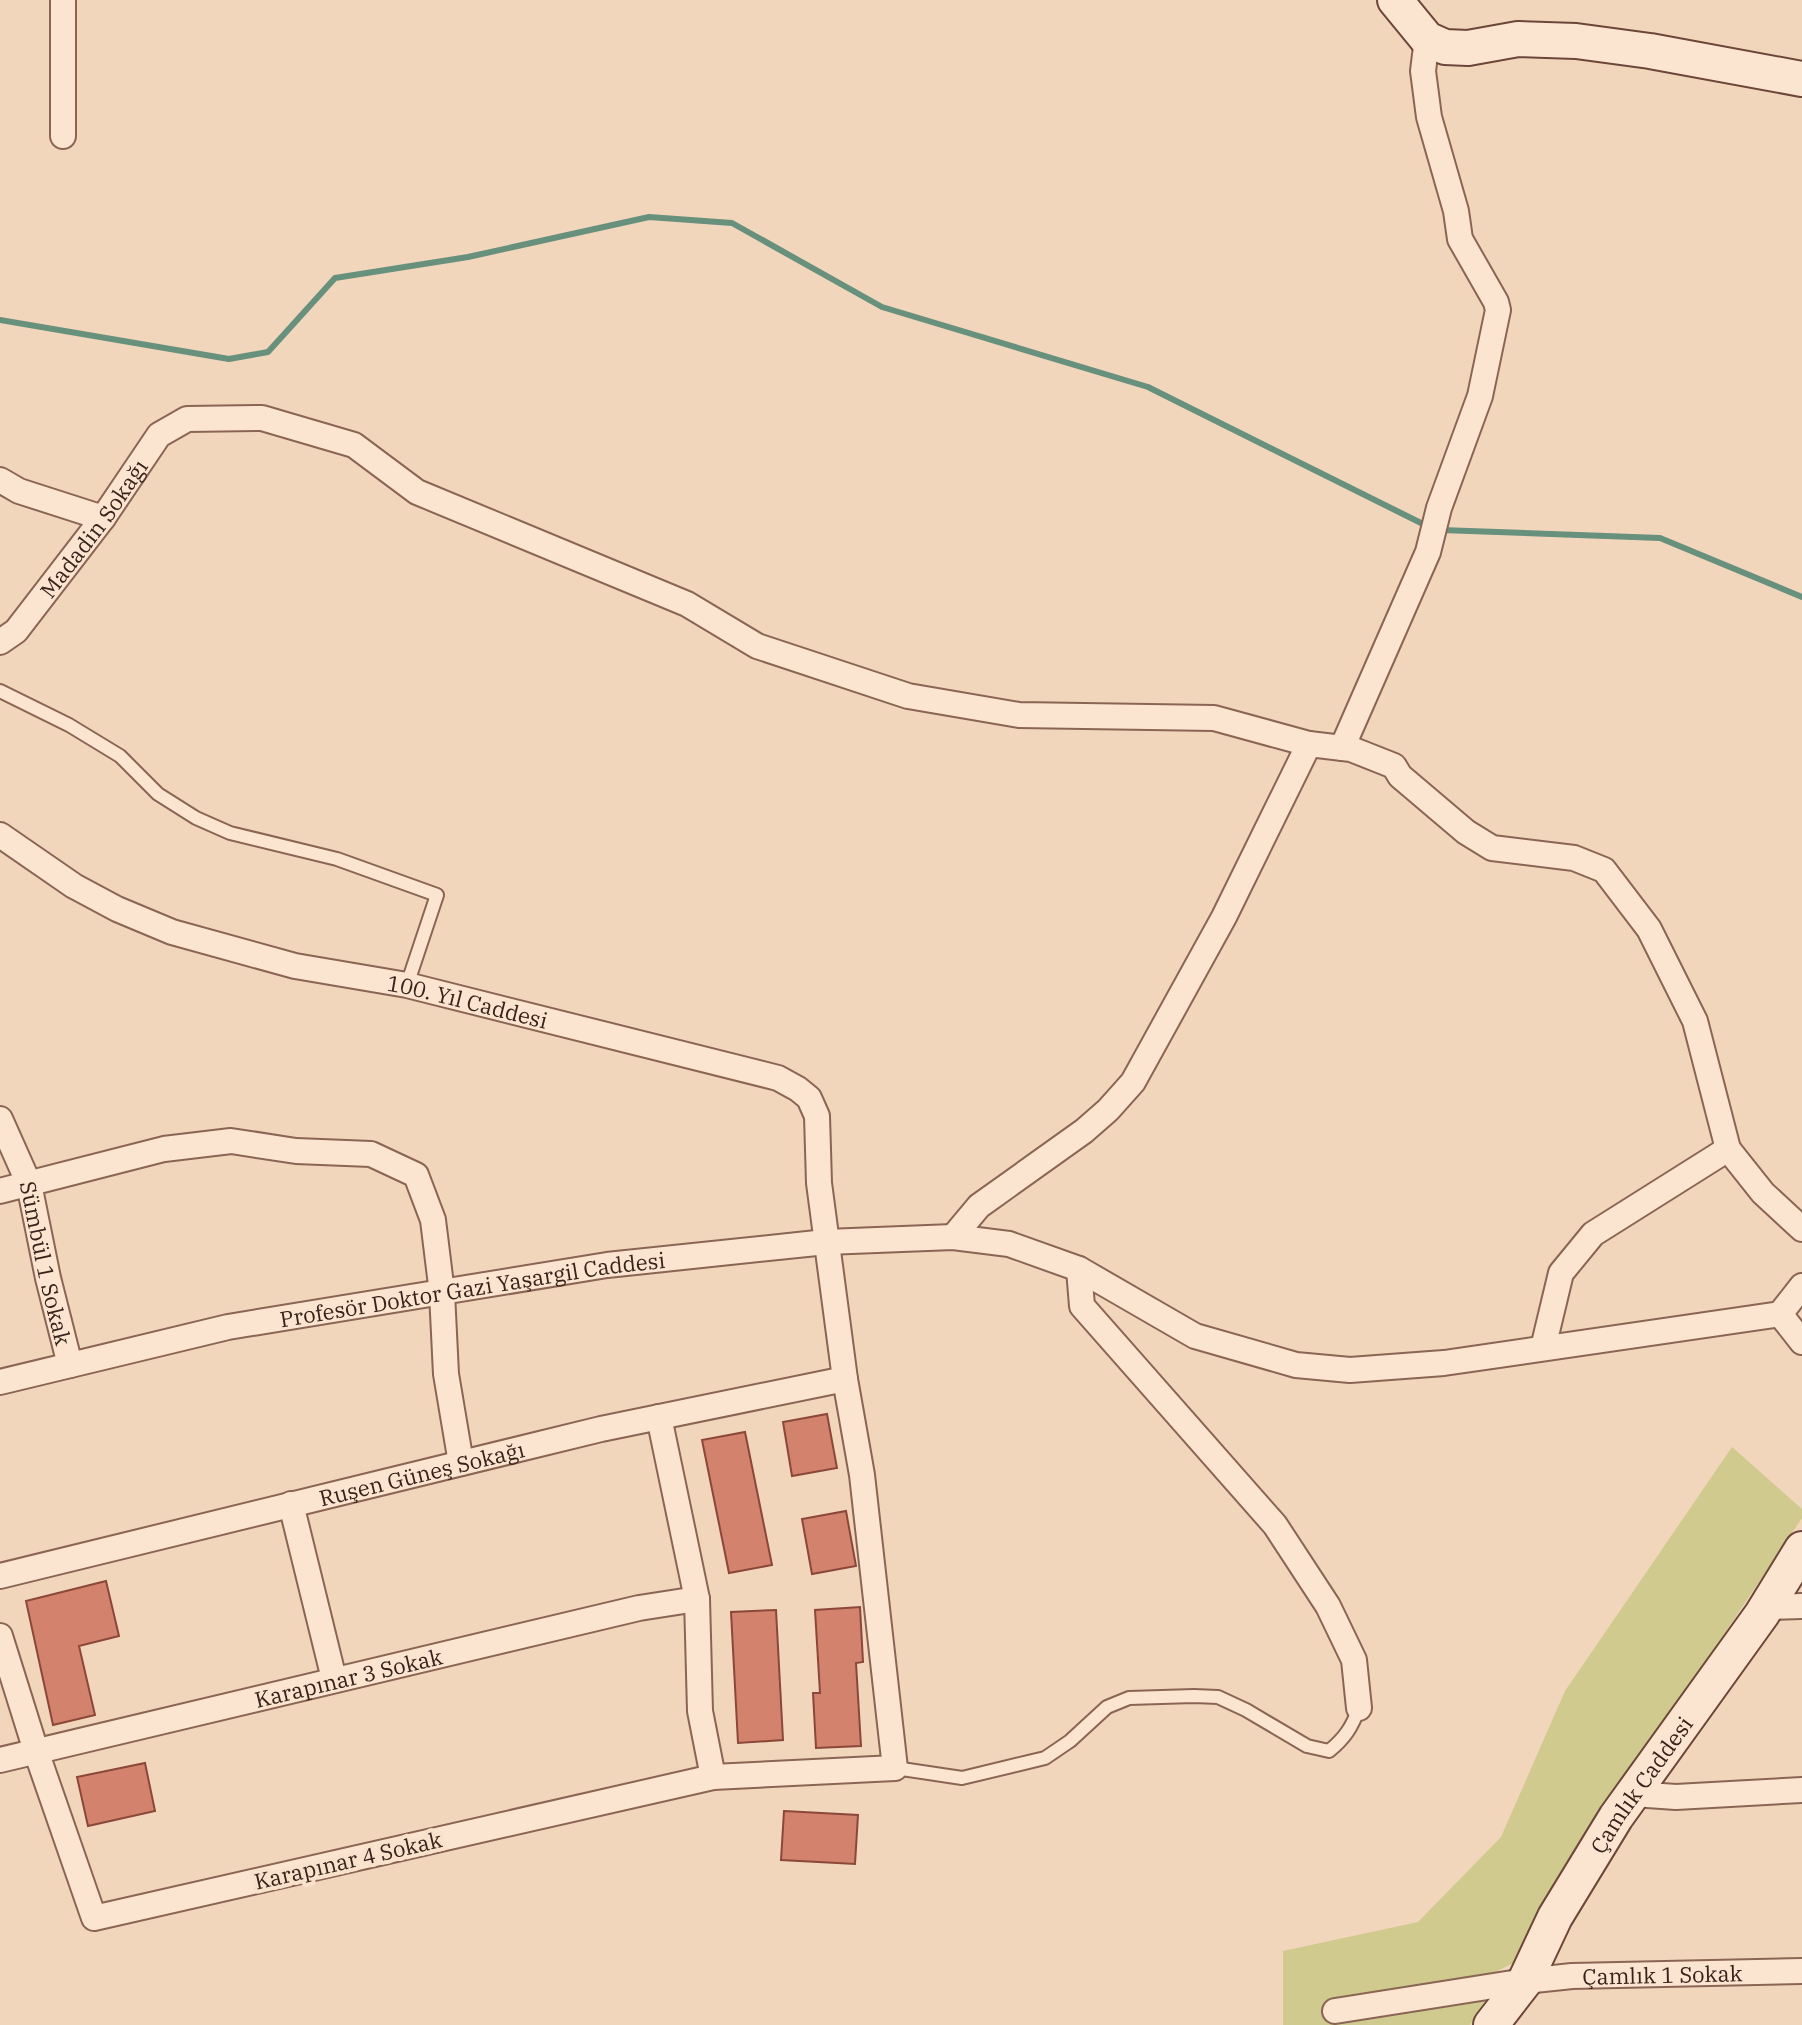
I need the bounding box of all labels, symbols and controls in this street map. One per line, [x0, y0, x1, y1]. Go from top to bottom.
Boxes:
street label: Madadin Sokağı [33, 453, 153, 603]
street label: 100. Yıl Caddesi [385, 967, 551, 1034]
street label: Sümbül 1 Sokak [14, 1178, 79, 1348]
street label: Profesör Doktor Gazi Yaşargil Caddesi [278, 1244, 667, 1333]
street label: Ruşen Güneş Sokağı [316, 1434, 527, 1512]
street label: Karapınar 3 Sokak [252, 1641, 445, 1713]
street label: Çamlık Caddesi [1583, 1710, 1698, 1859]
street label: Karapınar 4 Sokak [251, 1824, 445, 1896]
street label: Çamlık 1 Sokak [1582, 1958, 1743, 1990]

